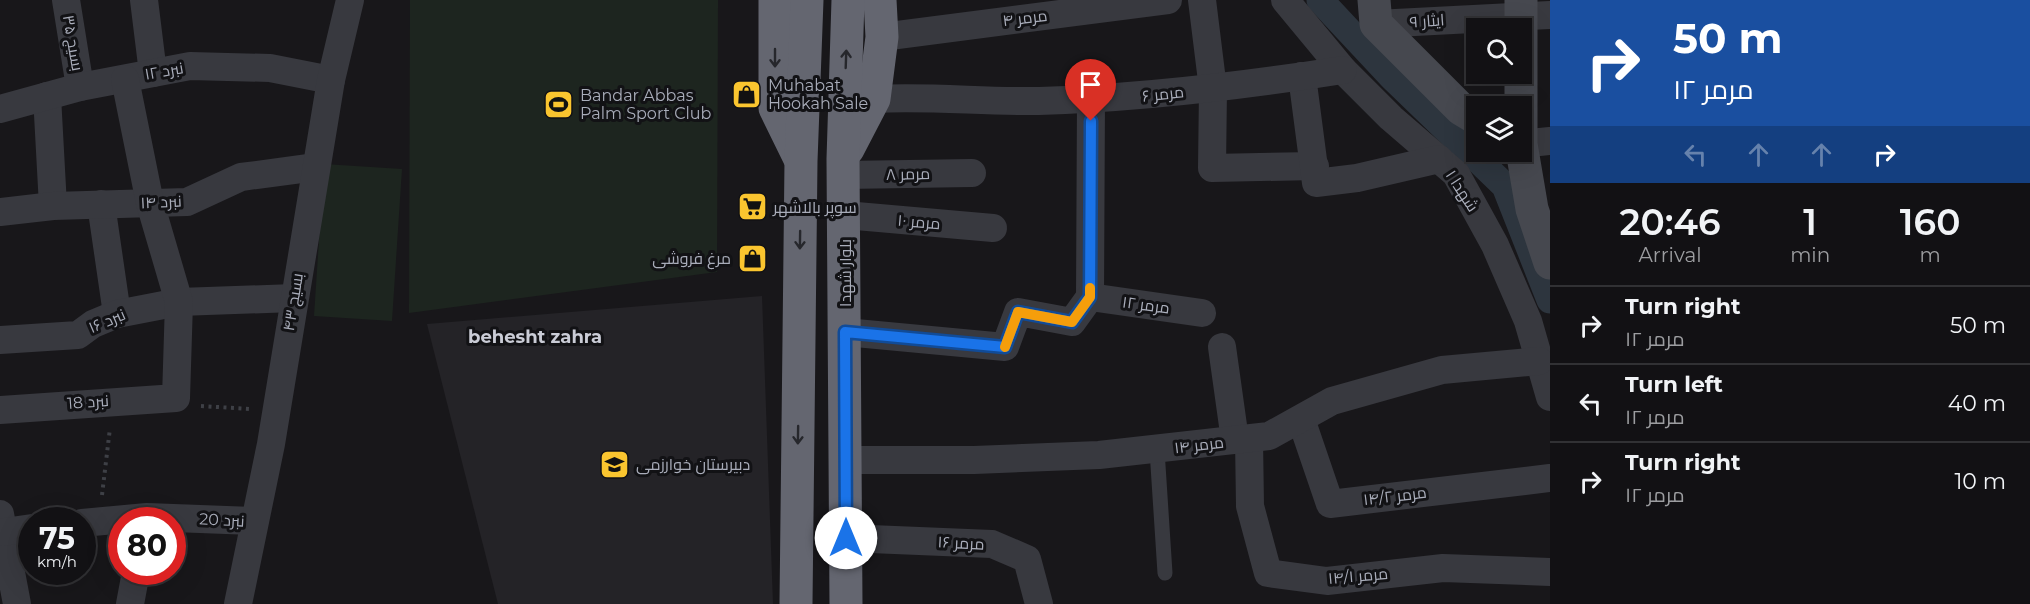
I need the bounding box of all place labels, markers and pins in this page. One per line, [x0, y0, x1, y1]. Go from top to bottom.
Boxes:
pin [1065, 59, 1116, 121]
place label: Muhabat Hookah Sale [768, 76, 868, 113]
shop icon: Muhabat Hookah Sale [731, 78, 763, 110]
place label: Bandar Abbas Palm Sport Club [580, 86, 712, 123]
sports icon: Bandar Abbas Palm Sport Club [543, 88, 575, 120]
supermarket icon: سوپر بالاشهر [736, 191, 768, 223]
place label: سوپر بالاشهر [772, 198, 857, 219]
shop icon: مرغ فروشی [736, 242, 768, 274]
place label: مرغ فروشی [652, 249, 731, 270]
school or university icon: دبیرستان خوارزمی [599, 448, 631, 480]
place label: دبیرستان خوارزمی [636, 455, 750, 475]

